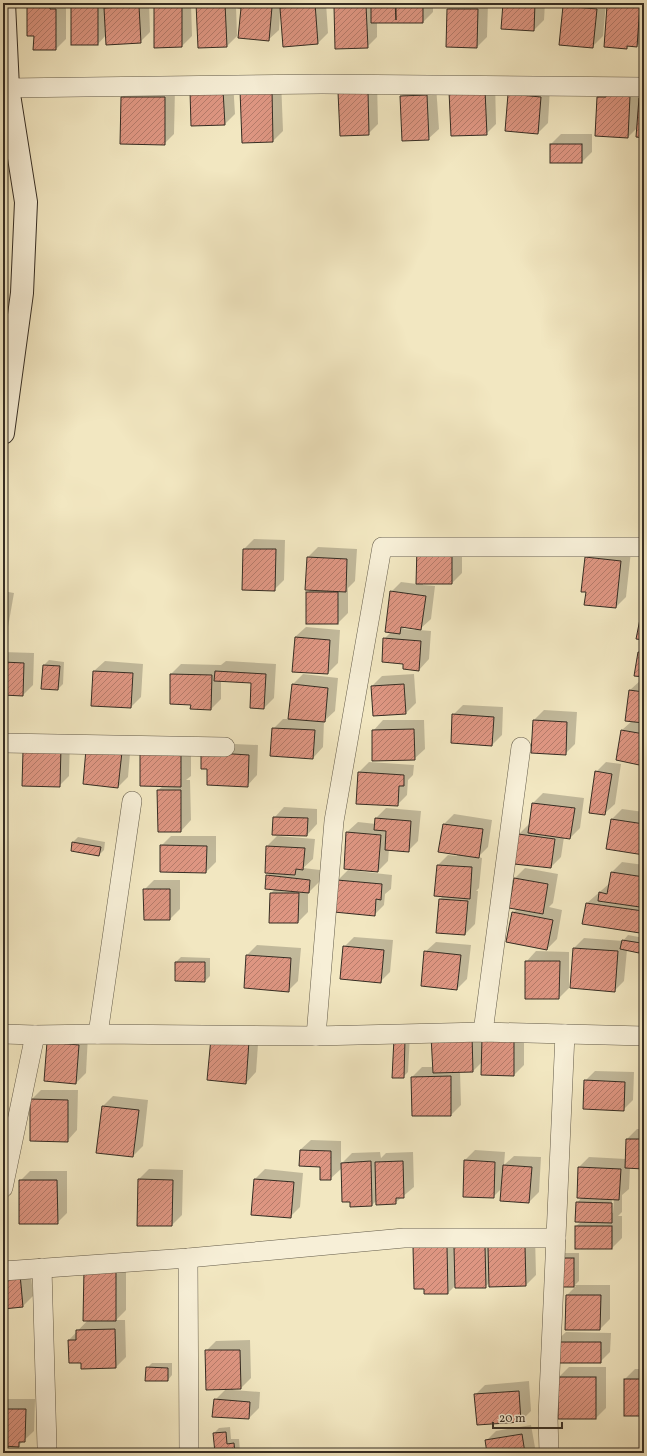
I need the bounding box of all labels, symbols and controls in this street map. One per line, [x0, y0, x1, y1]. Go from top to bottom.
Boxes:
scale bar [493, 1404, 562, 1430]
text: 20 m [499, 1411, 526, 1427]

